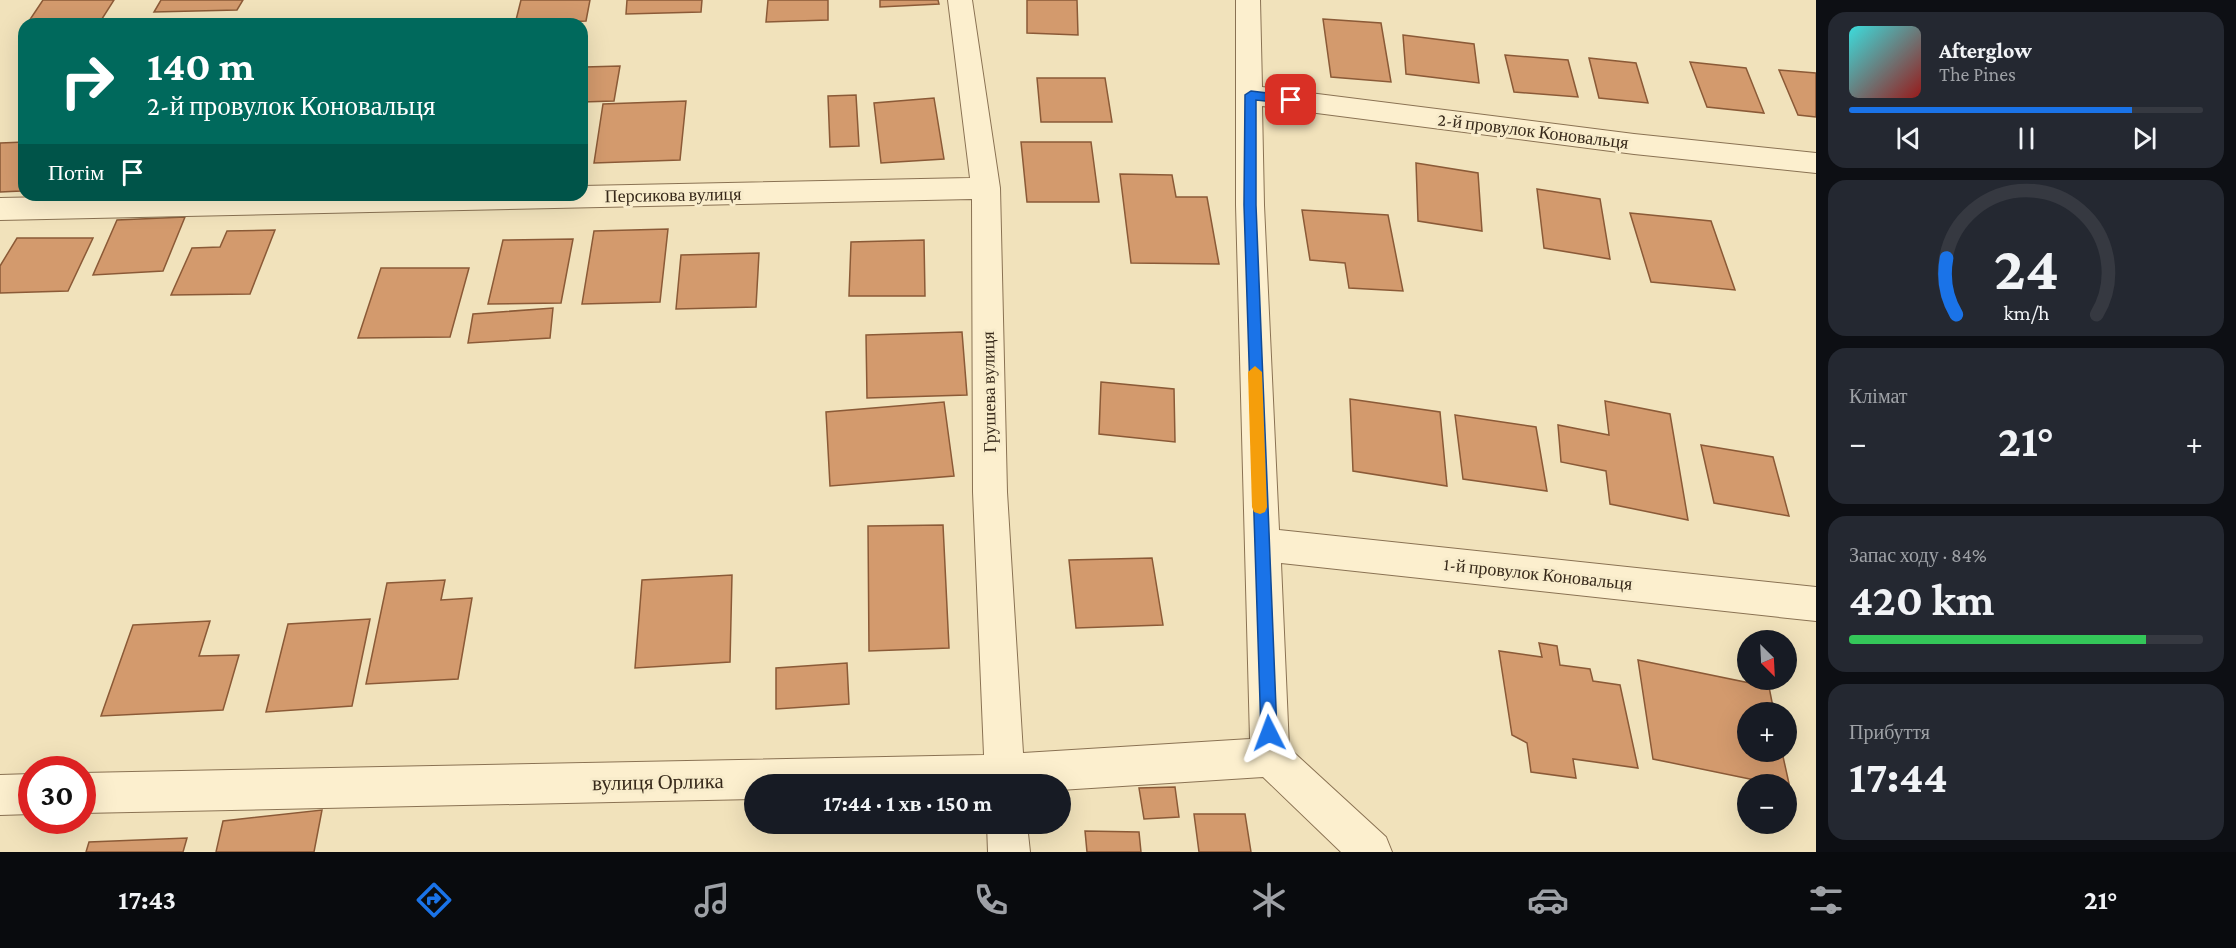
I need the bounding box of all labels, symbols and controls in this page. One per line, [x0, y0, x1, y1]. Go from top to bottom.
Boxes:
text: Afterglow [1939, 38, 2032, 63]
icon: right [48, 42, 126, 120]
text: 140 m [147, 42, 255, 89]
text: The Pines [1939, 63, 2016, 85]
pin [1265, 74, 1316, 125]
icon: arrive [1274, 83, 1307, 116]
text: 2-й провулок Коновальця [147, 91, 435, 121]
street label: 2-й провулок Коновальця [1436, 109, 1630, 153]
icon: previous [1892, 122, 1925, 155]
icon: pause [2010, 122, 2043, 155]
icon: next [2128, 122, 2161, 155]
icon: arrive [116, 156, 149, 189]
text: Потім [48, 160, 104, 185]
street label: Персикова вулиця [604, 184, 742, 206]
text: 24 [1993, 233, 2059, 302]
text: km/h [2003, 301, 2050, 325]
street label: Грушева вулиця [978, 331, 1000, 453]
text: Клімат [1849, 385, 1908, 407]
text: 21° [1998, 416, 2054, 466]
text: − [1849, 424, 1866, 461]
text: + [2186, 424, 2203, 461]
text: Запас ходу · 84% [1849, 544, 1987, 566]
street label: 1-й провулок Коновальця [1443, 554, 1633, 594]
text: 420 km [1849, 575, 1994, 625]
north arrow [1737, 630, 1797, 690]
map controls [1737, 630, 1797, 834]
position arrow [1237, 701, 1301, 765]
button: + [1737, 702, 1797, 762]
text: Прибуття [1849, 721, 1930, 743]
text: 17:44 [1849, 752, 1948, 802]
speed limit sign: 30 [18, 756, 96, 834]
street label: вулиця Орлика [592, 769, 725, 795]
button: − [1737, 774, 1797, 834]
text: 17:44 · 1 хв · 150 m [823, 791, 992, 816]
icon: directions [413, 879, 455, 921]
icon: music [691, 879, 733, 921]
icon: phone [970, 879, 1012, 921]
icon: climate [1248, 879, 1290, 921]
icon: car [1527, 879, 1569, 921]
icon: filters [1805, 879, 1847, 921]
text: 17:43 [118, 885, 176, 915]
text: 21° [2084, 885, 2118, 915]

